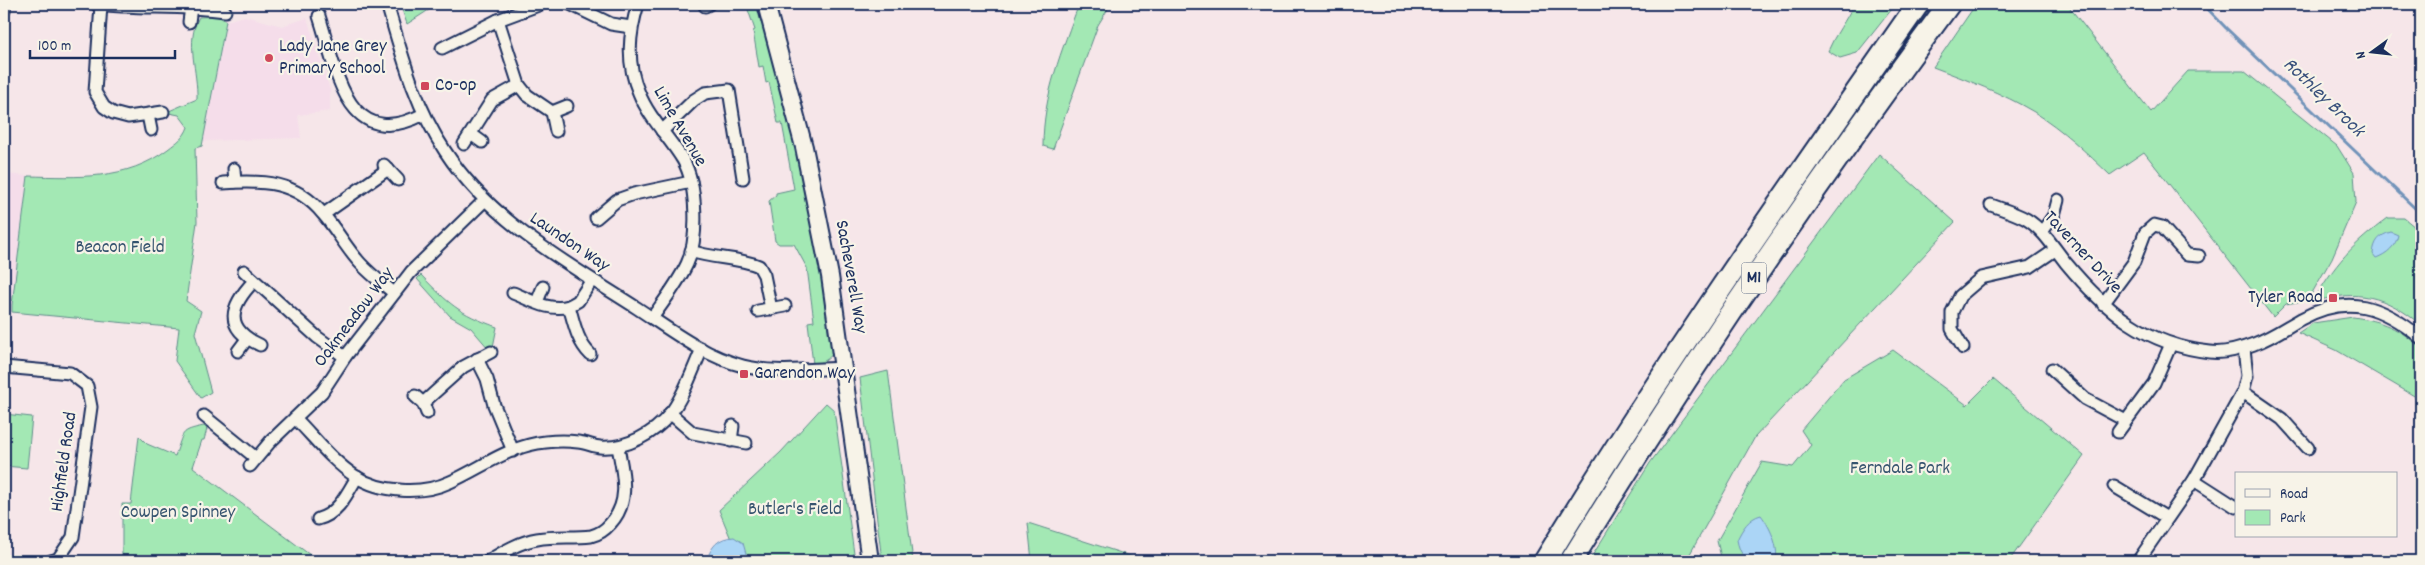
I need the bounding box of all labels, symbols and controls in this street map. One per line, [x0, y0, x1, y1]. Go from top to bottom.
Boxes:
scale bar [30, 28, 175, 60]
north arrow [2348, 28, 2398, 78]
place label: Lady Jane Grey Primary School [279, 34, 387, 83]
text: 100 m [38, 36, 71, 58]
text: N [2351, 49, 2372, 61]
marker: Lady Jane Grey Primary School [263, 52, 275, 64]
water label: Rothley Brook [2276, 52, 2372, 146]
place label: Co-op [435, 73, 477, 100]
marker: Co-op [419, 80, 431, 92]
street label: Lime Avenue [645, 82, 713, 172]
street label: Taverner Drive [2036, 205, 2128, 301]
street label: Laundon Way [523, 206, 615, 280]
street label: Sacheverell Way [827, 218, 873, 336]
park label: Beacon Field [75, 235, 165, 262]
street label: Oakmeadow Way [308, 262, 402, 374]
road number: M1 [1742, 262, 1766, 294]
place label: Tyler Road [2248, 285, 2323, 312]
marker: Tyler Road [2327, 292, 2339, 304]
place label: Garendon Way [754, 361, 855, 388]
marker: Garendon Way [738, 368, 750, 380]
street label: Highfield Road [45, 410, 85, 514]
park label: Ferndale Park [1850, 456, 1950, 483]
legend [2235, 472, 2398, 538]
text: Road [2280, 484, 2308, 506]
park label: Butler's Field [748, 497, 842, 524]
park label: Cowpen Spinney [121, 500, 236, 527]
text: Park [2280, 508, 2306, 530]

